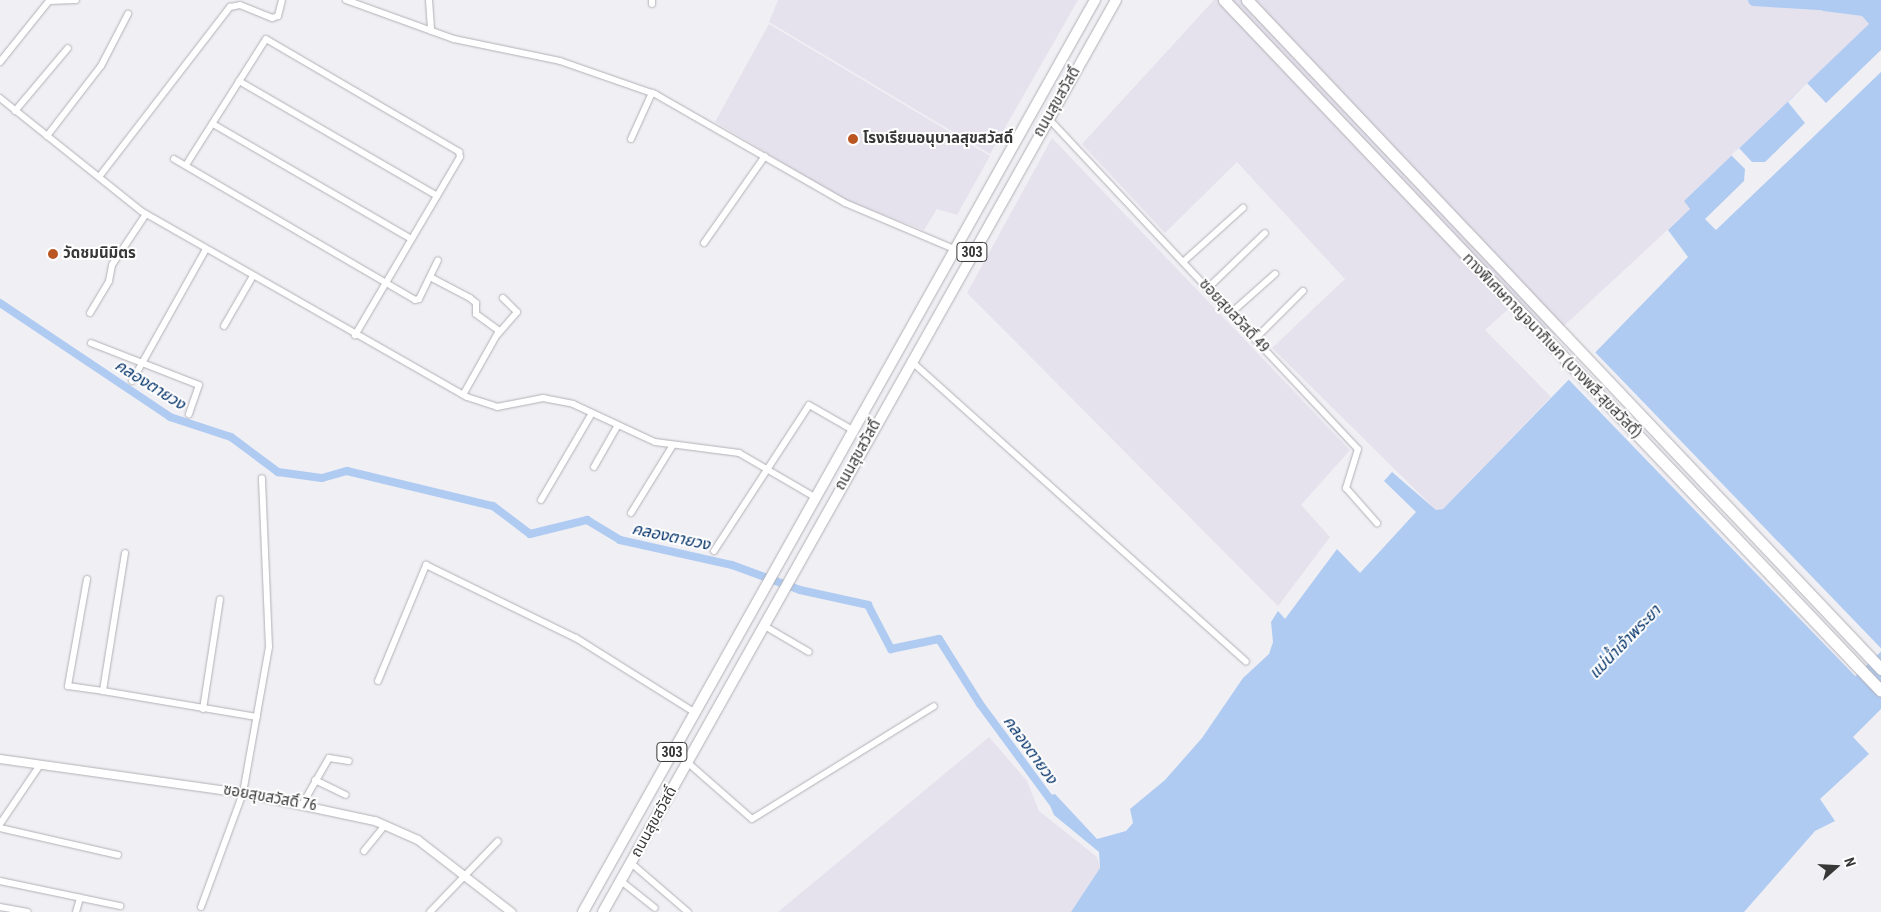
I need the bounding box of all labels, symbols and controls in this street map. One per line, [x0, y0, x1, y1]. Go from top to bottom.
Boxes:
street label: ถนนสุขสวัสดิ์ [1030, 64, 1084, 140]
place label: โรงเรียนอนุบาลสุขสวัสดิ์ [863, 130, 1013, 148]
marker: โรงเรียนอนุบาลสุขสวัสดิ์ [847, 133, 859, 145]
road number: 303 [956, 240, 988, 264]
place label: วัดชมนิมิตร [63, 245, 136, 263]
marker: วัดชมนิมิตร [47, 248, 59, 260]
street label: ทางพิเศษกาญจนาภิเษก (บางพลี-สุขสวัสดิ์) [1459, 250, 1645, 442]
street label: ซอยสุขสวัสดิ์ 49 [1195, 275, 1273, 357]
water label: คลองตายวง [111, 356, 189, 414]
street label: ถนนสุขสวัสดิ์ [831, 417, 885, 493]
water label: คลองตายวง [630, 519, 712, 555]
water label: แม่น้ำเจ้าพระยา [1585, 601, 1665, 683]
water label: คลองตายวง [999, 712, 1061, 788]
road number: 303 [656, 740, 688, 764]
street label: ซอยสุขสวัสดิ์ 76 [222, 781, 318, 815]
street label: ถนนสุขสวัสดิ์ [627, 784, 681, 860]
north arrow [1811, 842, 1861, 892]
text: N [1841, 855, 1859, 869]

